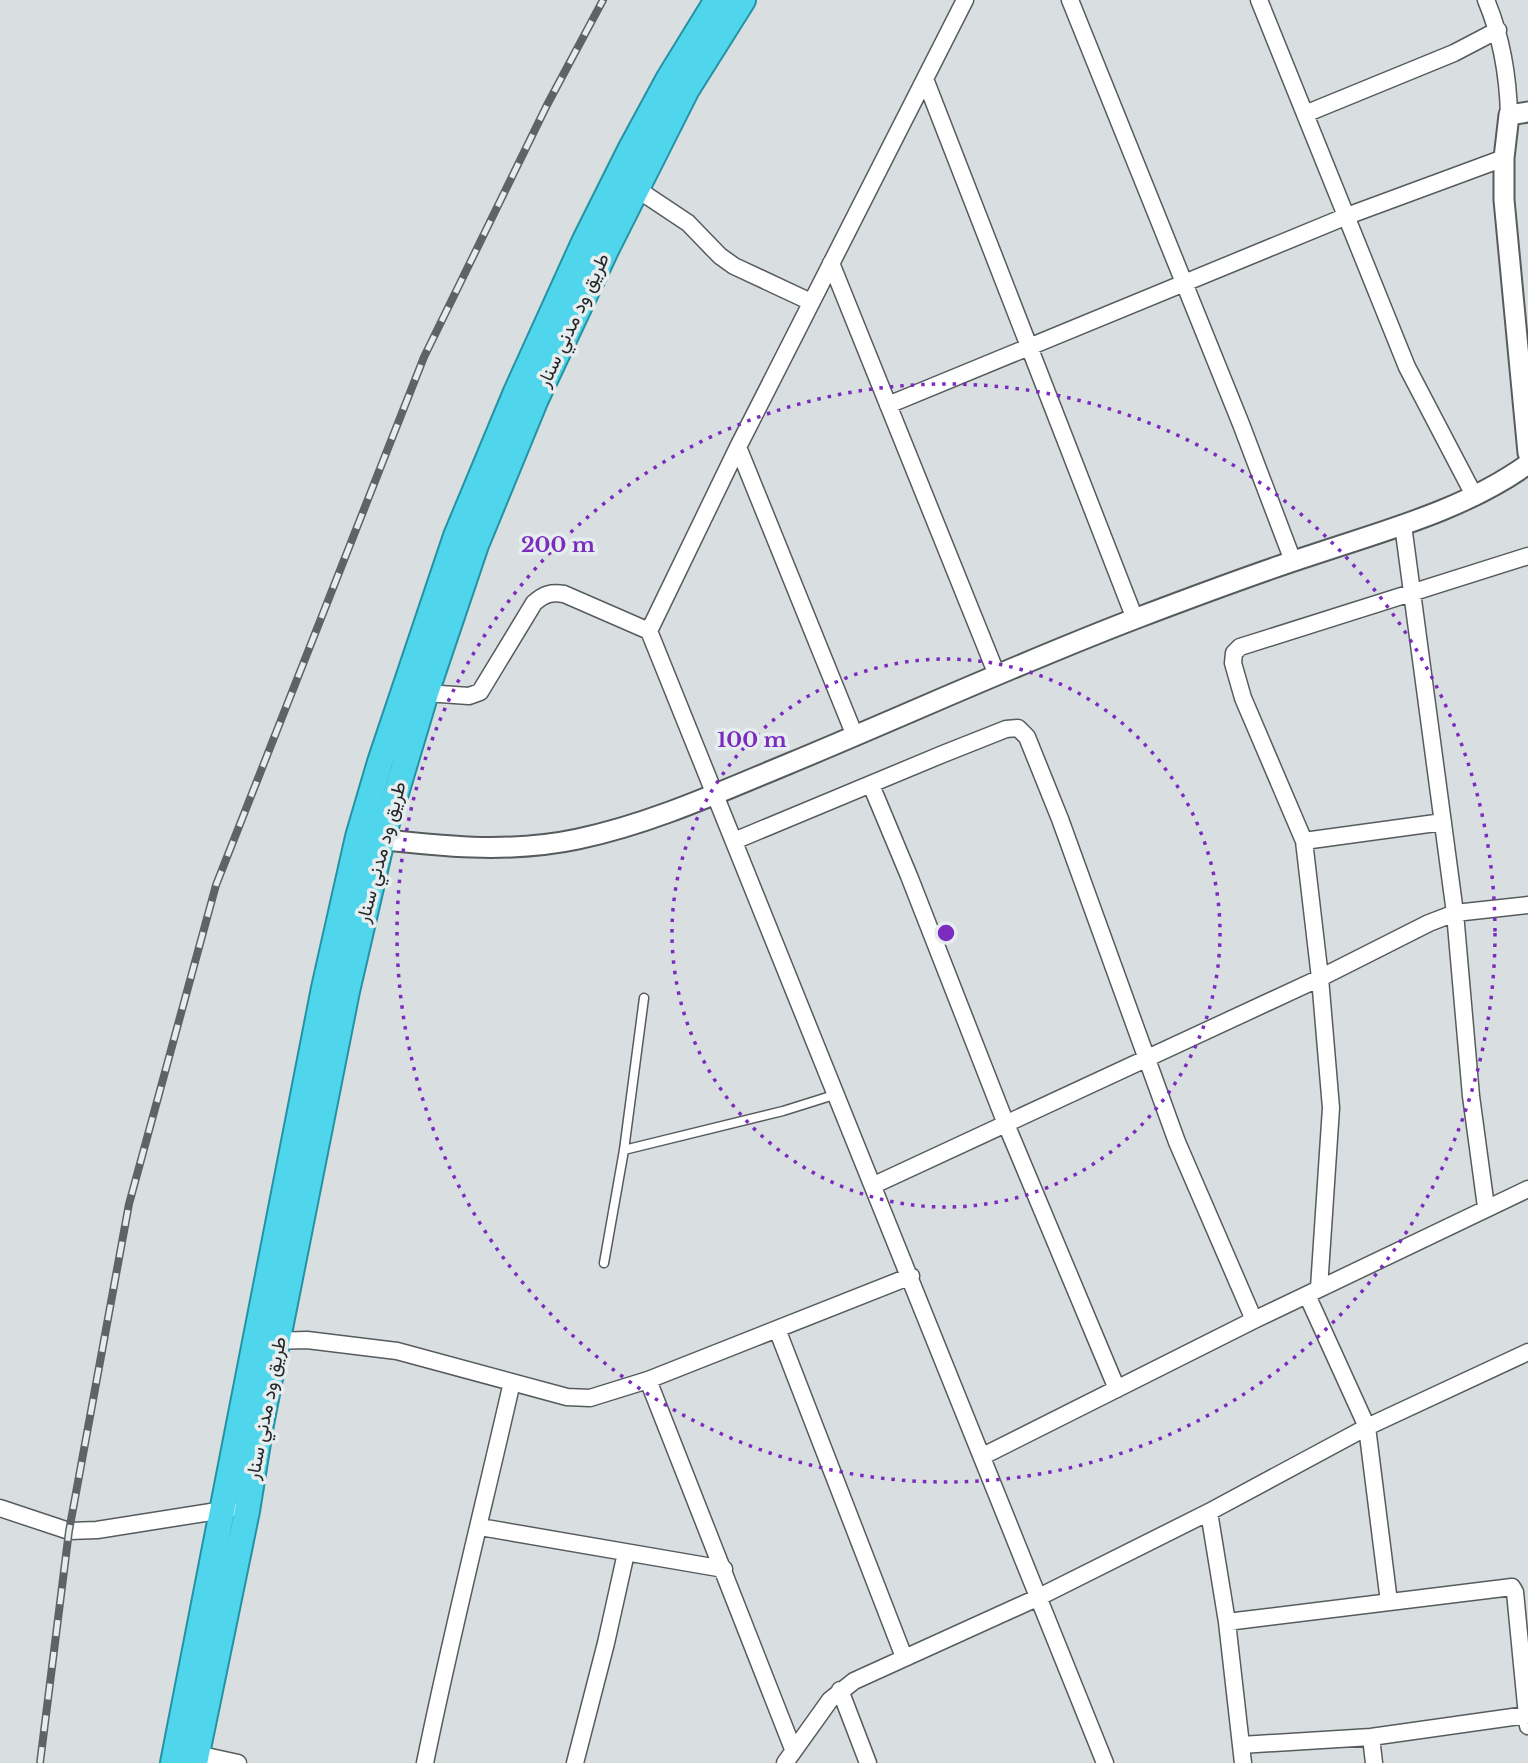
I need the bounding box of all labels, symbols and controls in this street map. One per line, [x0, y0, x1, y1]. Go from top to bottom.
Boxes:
street label: طريق ود مدني سنار [532, 249, 618, 393]
text: 200 m [521, 532, 595, 558]
text: 100 m [717, 727, 787, 753]
street label: طريق ود مدني سنار [351, 779, 415, 927]
centre of rings [934, 921, 958, 945]
street label: طريق ود مدني سنار [241, 1335, 295, 1483]

